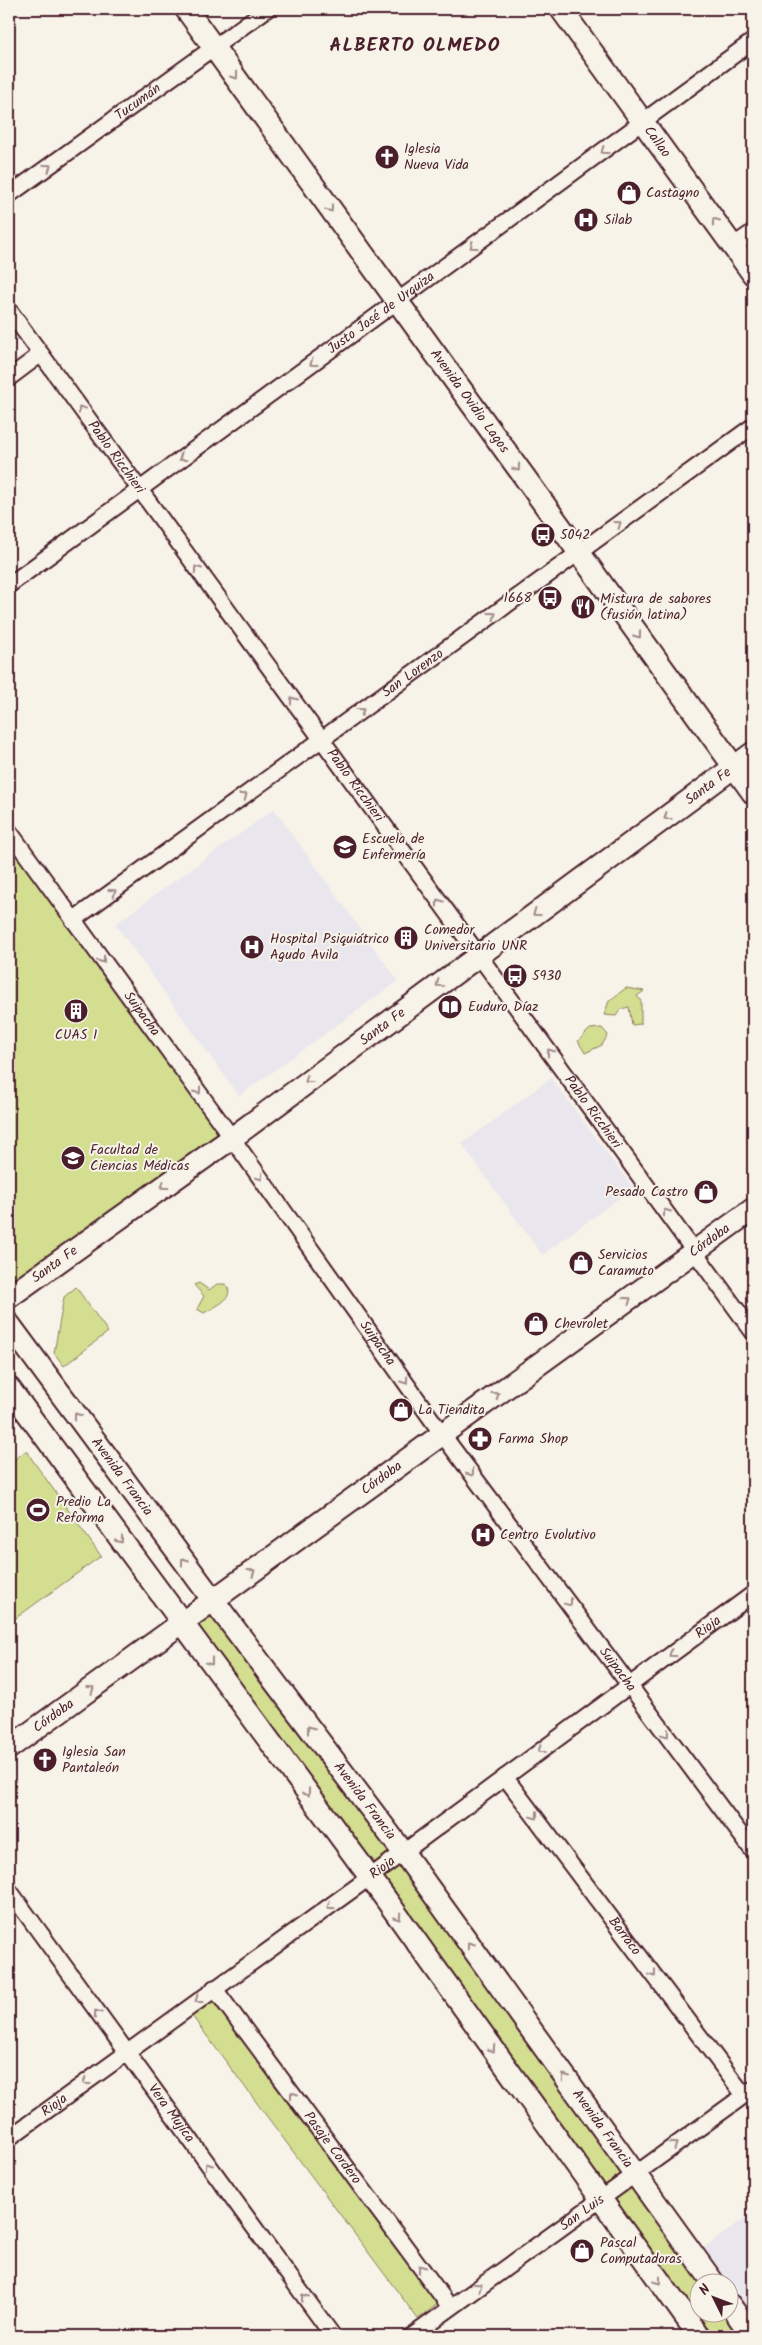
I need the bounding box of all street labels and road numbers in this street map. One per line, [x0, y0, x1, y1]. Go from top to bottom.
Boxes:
street label: Tucumán [110, 78, 166, 126]
street label: Callao [638, 121, 676, 162]
street label: Justo José de Urquiza [323, 266, 440, 360]
street label: Avenida Ovidio Lagos [424, 344, 515, 458]
street label: Pablo Ricchieri [82, 416, 151, 499]
street label: San Lorenzo [377, 643, 448, 703]
street label: Pablo Ricchieri [321, 744, 390, 827]
street label: Santa Fe [680, 761, 737, 811]
street label: Suipacha [118, 987, 166, 1041]
street label: Santa Fe [355, 1002, 411, 1051]
street label: Pablo Ricchieri [559, 1071, 627, 1154]
street label: Córdoba [684, 1218, 735, 1263]
street label: Santa Fe [27, 1240, 83, 1289]
street label: Suipacha [354, 1316, 401, 1370]
street label: Avenida Francia [85, 1433, 158, 1521]
street label: Córdoba [356, 1456, 407, 1501]
street label: Rioja [690, 1610, 726, 1644]
street label: Suipacha [593, 1642, 642, 1696]
street label: Córdoba [28, 1693, 79, 1738]
street label: Avenida Francia [328, 1757, 401, 1845]
street label: Rioja [365, 1851, 400, 1885]
street label: Barraco [603, 1912, 647, 1960]
street label: Vera Mujíca [142, 2079, 200, 2147]
street label: Avenida Francia [566, 2085, 639, 2173]
street label: Rioja [37, 2088, 72, 2122]
street label: Pasaje Cordero [298, 2107, 367, 2189]
street label: San Luis [555, 2189, 609, 2237]

